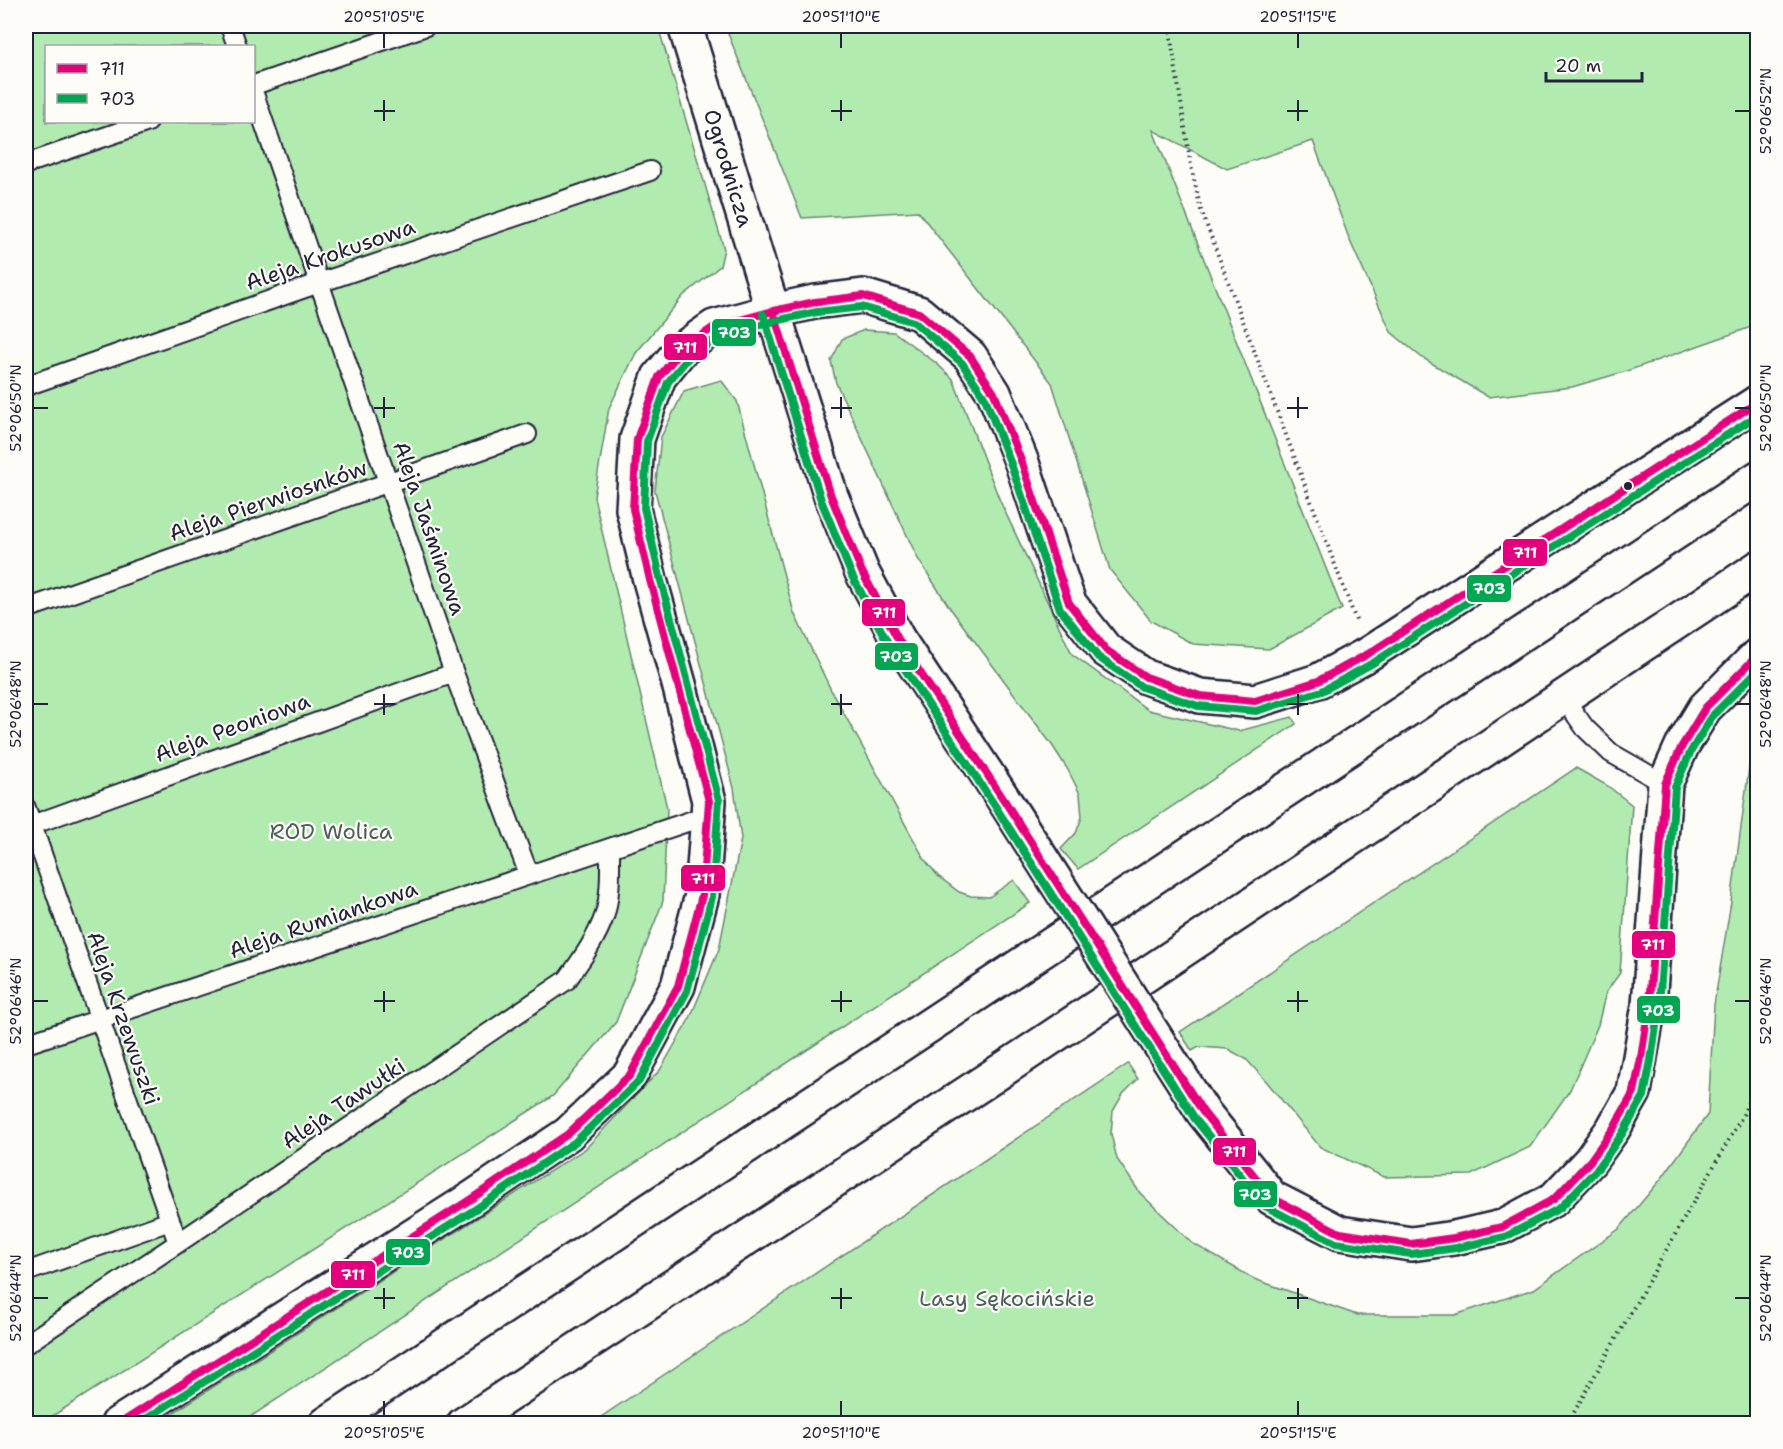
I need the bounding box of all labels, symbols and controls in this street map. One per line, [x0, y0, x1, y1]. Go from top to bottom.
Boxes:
text: 20°51'05"E [343, 7, 425, 27]
text: 20°51'10"E [802, 7, 880, 27]
text: 20°51'15"E [1259, 7, 1337, 27]
legend [45, 45, 255, 123]
scale bar [1546, 45, 1642, 83]
text: 20 m [1555, 54, 1601, 78]
text: 711 [99, 57, 125, 81]
text: 52°06'52"N [1756, 68, 1776, 154]
text: 703 [99, 87, 135, 111]
street label: Ogrodnicza [697, 106, 760, 231]
street label: Aleja Krokusowa [241, 212, 419, 297]
line badge: 703 [711, 318, 757, 347]
text: 703 [717, 322, 751, 343]
line badge: 711 [663, 333, 708, 361]
text: 711 [673, 337, 697, 358]
text: 52°06'50"N [6, 364, 26, 452]
text: 52°06'50"N [1756, 364, 1776, 452]
street label: Aleja Jaśminowa [386, 437, 473, 619]
street label: Aleja Pierwiosnków [165, 453, 371, 548]
unlabelled marker [1622, 480, 1634, 492]
line badge: 711 [1502, 538, 1548, 567]
text: 711 [1513, 542, 1537, 563]
line badge: 703 [1466, 574, 1512, 603]
text: 703 [1472, 578, 1506, 599]
line badge: 711 [861, 598, 906, 627]
text: 711 [872, 602, 896, 623]
line badge: 703 [874, 642, 919, 671]
text: 703 [879, 646, 913, 667]
text: 52°06'48"N [6, 660, 26, 748]
text: 52°06'48"N [1756, 660, 1776, 748]
street label: Aleja Peoniowa [150, 686, 314, 769]
park label: ROD Wolica [270, 817, 393, 846]
line badge: 711 [680, 864, 726, 892]
text: 711 [691, 868, 715, 889]
street label: Aleja Rumiankowa [225, 873, 422, 965]
street label: Aleja Krzewuszki [80, 927, 167, 1109]
line badge: 711 [1631, 930, 1676, 959]
text: 711 [1641, 934, 1665, 955]
text: 52°06'46"N [6, 958, 26, 1044]
text: 52°06'46"N [1756, 958, 1776, 1044]
line badge: 703 [1636, 995, 1681, 1024]
text: 703 [1641, 1000, 1675, 1021]
street label: Aleja Tawułki [276, 1051, 411, 1156]
line badge: 711 [1212, 1137, 1257, 1166]
text: 711 [1222, 1141, 1246, 1162]
line badge: 703 [1233, 1180, 1278, 1208]
text: 703 [1238, 1184, 1272, 1205]
line badge: 703 [385, 1238, 431, 1266]
text: 703 [391, 1242, 425, 1263]
text: 52°06'44"N [6, 1254, 26, 1342]
text: 52°06'44"N [1756, 1254, 1776, 1342]
line badge: 711 [330, 1260, 376, 1289]
text: 711 [341, 1264, 365, 1285]
park label: Lasy Sękocińskie [919, 1284, 1095, 1313]
text: 20°51'05"E [343, 1423, 425, 1443]
text: 20°51'10"E [802, 1423, 880, 1443]
text: 20°51'15"E [1259, 1423, 1337, 1443]

